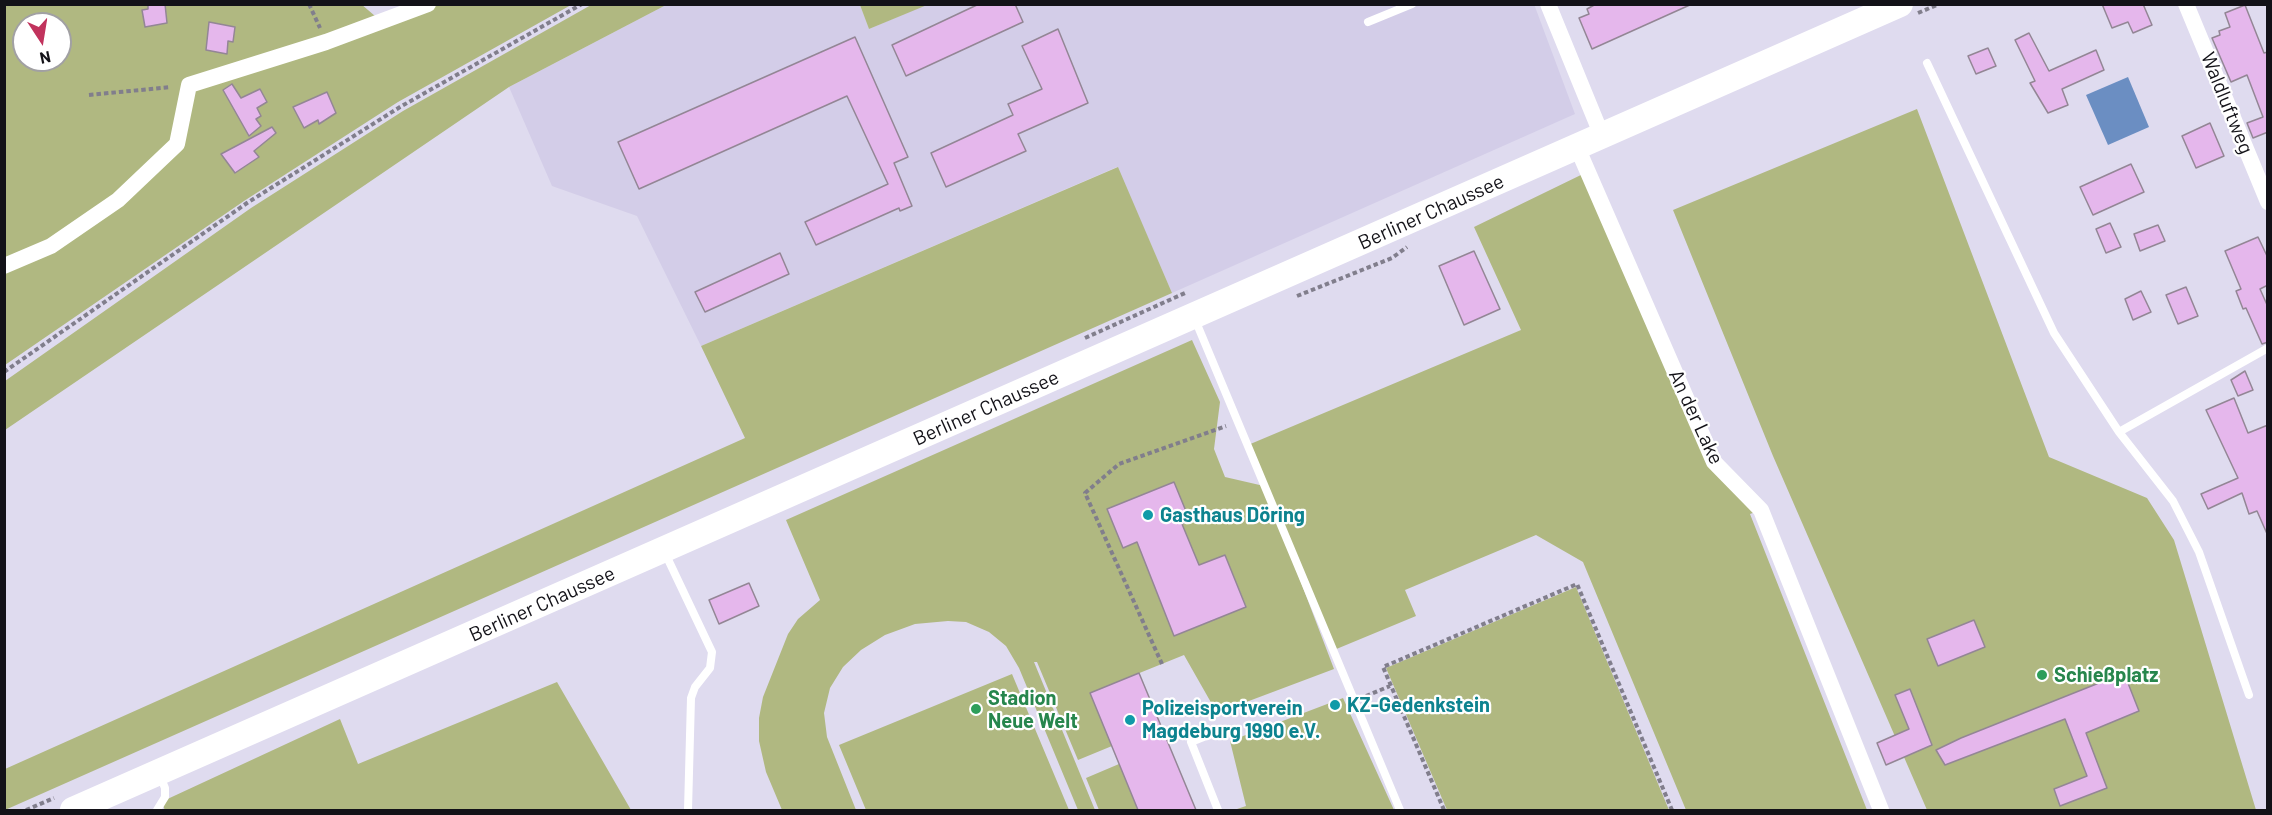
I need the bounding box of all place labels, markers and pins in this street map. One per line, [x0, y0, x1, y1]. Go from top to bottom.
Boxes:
place label: Gasthaus Döring [1160, 503, 1305, 527]
marker: Gasthaus Döring [1141, 508, 1155, 522]
place label: Schießplatz [2054, 663, 2158, 687]
marker: Schießplatz [2035, 668, 2049, 682]
place label: Stadion Neue Welt [988, 686, 1078, 733]
place label: KZ-Gedenkstein [1347, 693, 1490, 717]
place label: Polizeisportverein Magdeburg 1990 e.V. [1142, 696, 1320, 743]
marker: KZ-Gedenkstein [1328, 698, 1342, 712]
marker: Stadion Neue Welt [969, 702, 983, 716]
marker: Polizeisportverein Magdeburg 1990 e.V. [1123, 713, 1137, 727]

